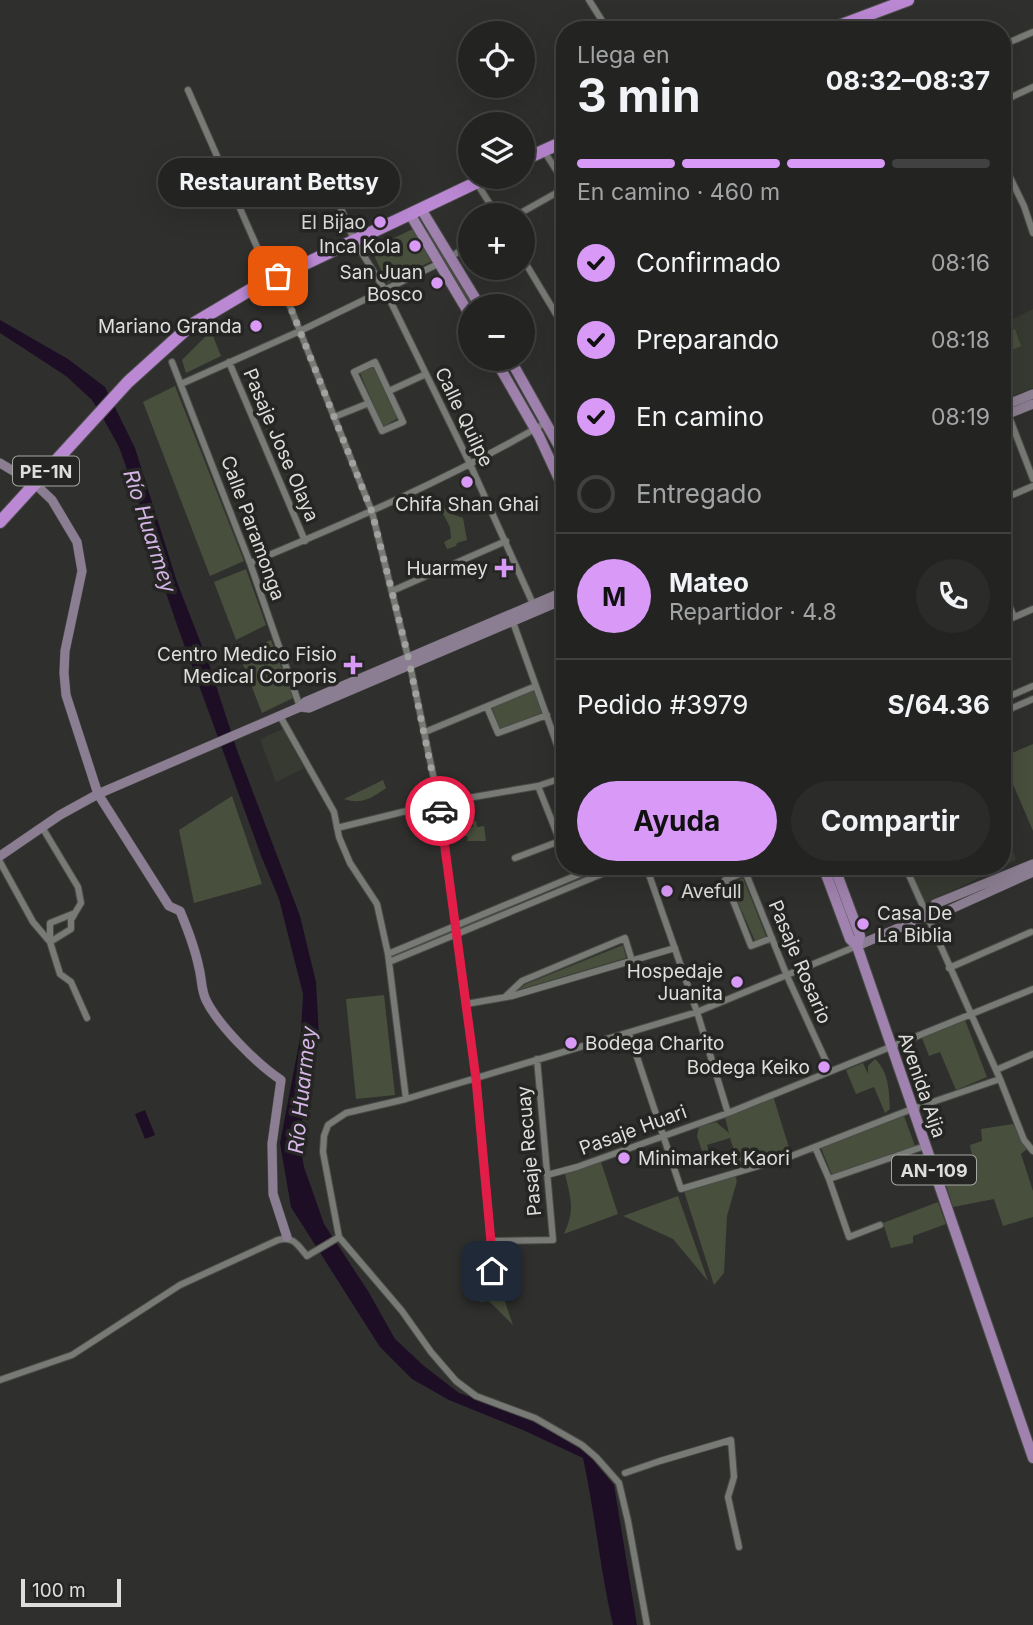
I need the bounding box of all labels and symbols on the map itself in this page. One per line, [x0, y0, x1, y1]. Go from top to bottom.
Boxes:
callout: Restaurant Bettsy [157, 157, 399, 206]
place label: El Bijao [301, 211, 366, 234]
marker: El Bijao [372, 214, 388, 230]
place label: Inca Kola [319, 235, 401, 258]
marker: Inca Kola [407, 238, 423, 254]
pin [248, 246, 308, 306]
place label: San Juan Bosco [340, 261, 423, 306]
marker: San Juan Bosco [429, 275, 445, 291]
place label: Mariano Granda [98, 315, 242, 338]
marker: Mariano Granda [248, 318, 264, 334]
street label: Calle Quilpe [430, 363, 498, 471]
street label: Pasaje Jose Olaya [238, 365, 324, 525]
street label: Calle Paramonga [216, 452, 290, 604]
road number: PE-1N [13, 457, 79, 486]
water label: Río Huarmey [118, 466, 182, 597]
marker: Chifa Shan Ghai [459, 474, 475, 490]
place label: Chifa Shan Ghai [395, 493, 539, 516]
place label: Huarmey [406, 557, 488, 580]
marker: Huarmey [494, 558, 514, 578]
place label: Centro Medico Fisio Medical Corporis [157, 643, 337, 688]
marker: Centro Medico Fisio Medical Corporis [343, 655, 363, 675]
courier [405, 776, 475, 846]
place label: Avefull [681, 880, 742, 903]
marker: Avefull [659, 883, 675, 899]
street label: Pasaje Rosario [764, 897, 836, 1027]
place label: Casa De La Biblia [877, 902, 952, 947]
marker: Casa De La Biblia [855, 916, 871, 932]
place label: Hospedaje Juanita [627, 960, 723, 1005]
marker: Hospedaje Juanita [729, 974, 745, 990]
water label: Río Huarmey [283, 1024, 321, 1155]
street label: Avenida Aija [893, 1029, 951, 1141]
place label: Bodega Charito [585, 1032, 724, 1055]
marker: Bodega Charito [563, 1035, 579, 1051]
place label: Bodega Keiko [687, 1056, 810, 1079]
marker: Bodega Keiko [816, 1059, 832, 1075]
street label: Pasaje Recuay [512, 1085, 546, 1217]
street label: Pasaje Huari [576, 1100, 690, 1160]
place label: Minimarket Kaori [638, 1147, 790, 1170]
marker: Minimarket Kaori [616, 1150, 632, 1166]
road number: AN-109 [892, 1156, 976, 1184]
pin [462, 1241, 522, 1301]
scale bar [21, 1576, 121, 1608]

